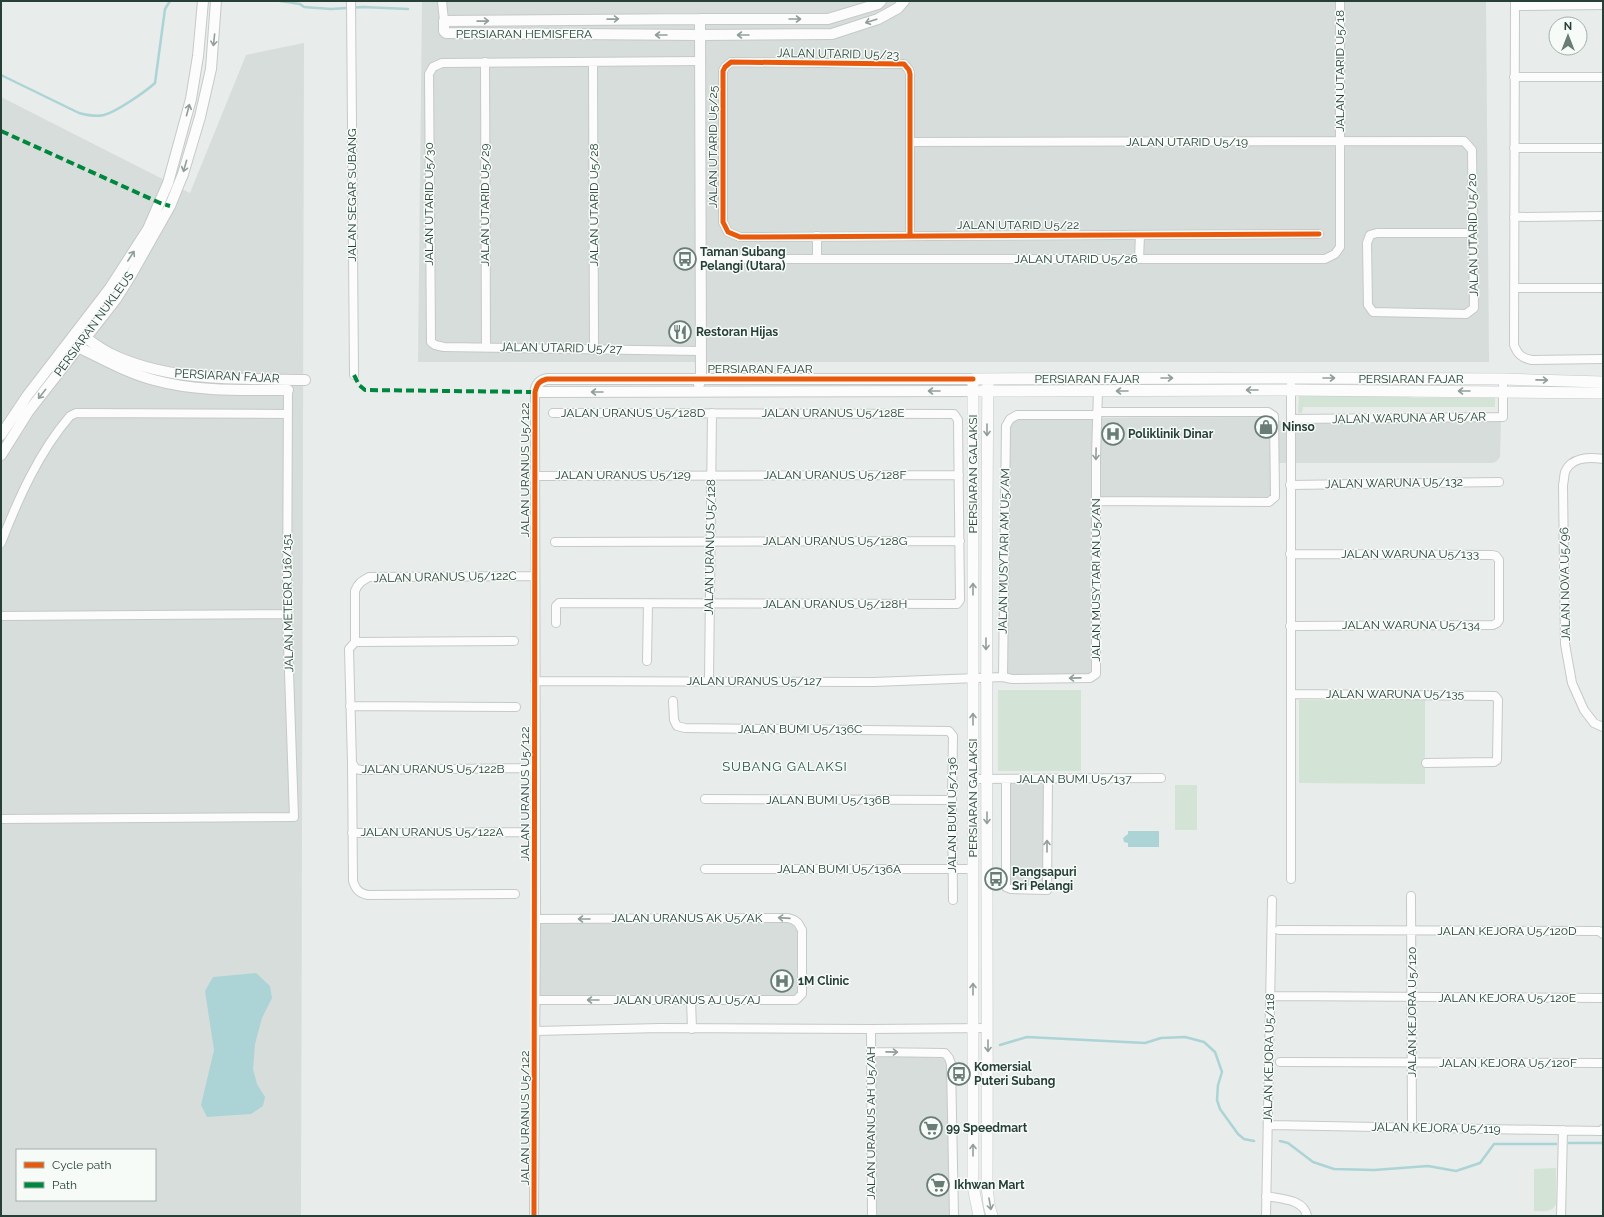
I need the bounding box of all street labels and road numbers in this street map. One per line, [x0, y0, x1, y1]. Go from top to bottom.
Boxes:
street label: JALAN UTARID U5/18 [1333, 10, 1347, 132]
street label: PERSIARAN HEMISFERA [456, 27, 592, 41]
street label: JALAN UTARID U5/23 [777, 46, 899, 62]
street label: JALAN UTARID U5/25 [706, 85, 720, 208]
street label: JALAN SEGAR SUBANG [345, 128, 359, 262]
street label: JALAN UTARID U5/19 [1126, 135, 1248, 149]
street label: JALAN UTARID U5/30 [422, 142, 436, 266]
street label: JALAN UTARID U5/29 [478, 143, 492, 267]
street label: JALAN UTARID U5/28 [587, 143, 601, 267]
street label: JALAN UTARID U5/20 [1465, 173, 1481, 297]
street label: JALAN UTARID U5/22 [957, 218, 1079, 232]
street label: JALAN UTARID U5/26 [1014, 252, 1138, 266]
street label: PERSIARAN NUKLEUS [51, 269, 137, 379]
street label: JALAN UTARID U5/27 [500, 340, 623, 356]
street label: PERSIARAN FAJAR [707, 362, 813, 376]
street label: PERSIARAN FAJAR [174, 366, 280, 386]
street label: PERSIARAN FAJAR [1034, 372, 1140, 386]
street label: PERSIARAN FAJAR [1358, 372, 1464, 386]
street label: JALAN URANUS U5/122 [518, 403, 532, 538]
street label: JALAN URANUS U5/128D [561, 406, 706, 420]
street label: JALAN URANUS U5/128E [761, 406, 905, 420]
street label: JALAN WARUNA AR U5/AR [1332, 410, 1486, 426]
street label: PERSIARAN GALAKSI [966, 414, 980, 534]
street label: JALAN URANUS U5/129 [555, 468, 691, 482]
street label: JALAN URANUS U5/128F [764, 468, 906, 482]
street label: JALAN MUSYTARI AM U5/AM [996, 468, 1012, 634]
street label: JALAN WARUNA U5/132 [1325, 475, 1463, 491]
street label: JALAN URANUS U5/128 [702, 479, 718, 615]
street label: JALAN MUSYTARI AN U5/AN [1089, 498, 1103, 662]
street label: JALAN NOVA U5/96 [1557, 527, 1573, 641]
street label: JALAN METEOR U16/151 [280, 534, 296, 672]
street label: JALAN URANUS U5/128G [763, 534, 907, 548]
street label: JALAN WARUNA U5/133 [1341, 547, 1479, 561]
street label: JALAN URANUS U5/122C [373, 569, 517, 585]
street label: JALAN URANUS U5/128H [763, 597, 907, 611]
street label: JALAN WARUNA U5/134 [1342, 618, 1481, 632]
street label: JALAN URANUS U5/127 [686, 674, 822, 688]
street label: JALAN WARUNA U5/135 [1326, 687, 1465, 701]
street label: JALAN BUMI U5/136C [738, 722, 862, 736]
street label: JALAN URANUS U5/122 [518, 727, 532, 862]
street label: PERSIARAN GALAKSI [966, 738, 980, 858]
street label: JALAN BUMI U5/136 [945, 757, 959, 873]
street label: JALAN URANUS U5/122B [362, 762, 505, 776]
street label: JALAN BUMI U5/137 [1016, 772, 1132, 786]
street label: JALAN BUMI U5/136B [766, 793, 890, 807]
street label: JALAN URANUS U5/122A [360, 825, 504, 839]
street label: JALAN BUMI U5/136A [777, 862, 901, 876]
street label: JALAN URANUS AK U5/AK [612, 911, 763, 925]
street label: JALAN KEJORA U5/120D [1437, 924, 1577, 938]
street label: JALAN KEJORA U5/120 [1405, 947, 1419, 1077]
street label: JALAN KEJORA U5/120E [1438, 991, 1576, 1005]
street label: JALAN URANUS AJ U5/AJ [613, 993, 761, 1007]
street label: JALAN KEJORA U5/118 [1261, 993, 1277, 1123]
street label: JALAN URANUS AH U5/AH [864, 1046, 878, 1200]
street label: JALAN URANUS U5/122 [518, 1051, 532, 1186]
street label: JALAN KEJORA U5/120F [1439, 1056, 1577, 1070]
street label: JALAN KEJORA U5/119 [1371, 1120, 1501, 1136]

